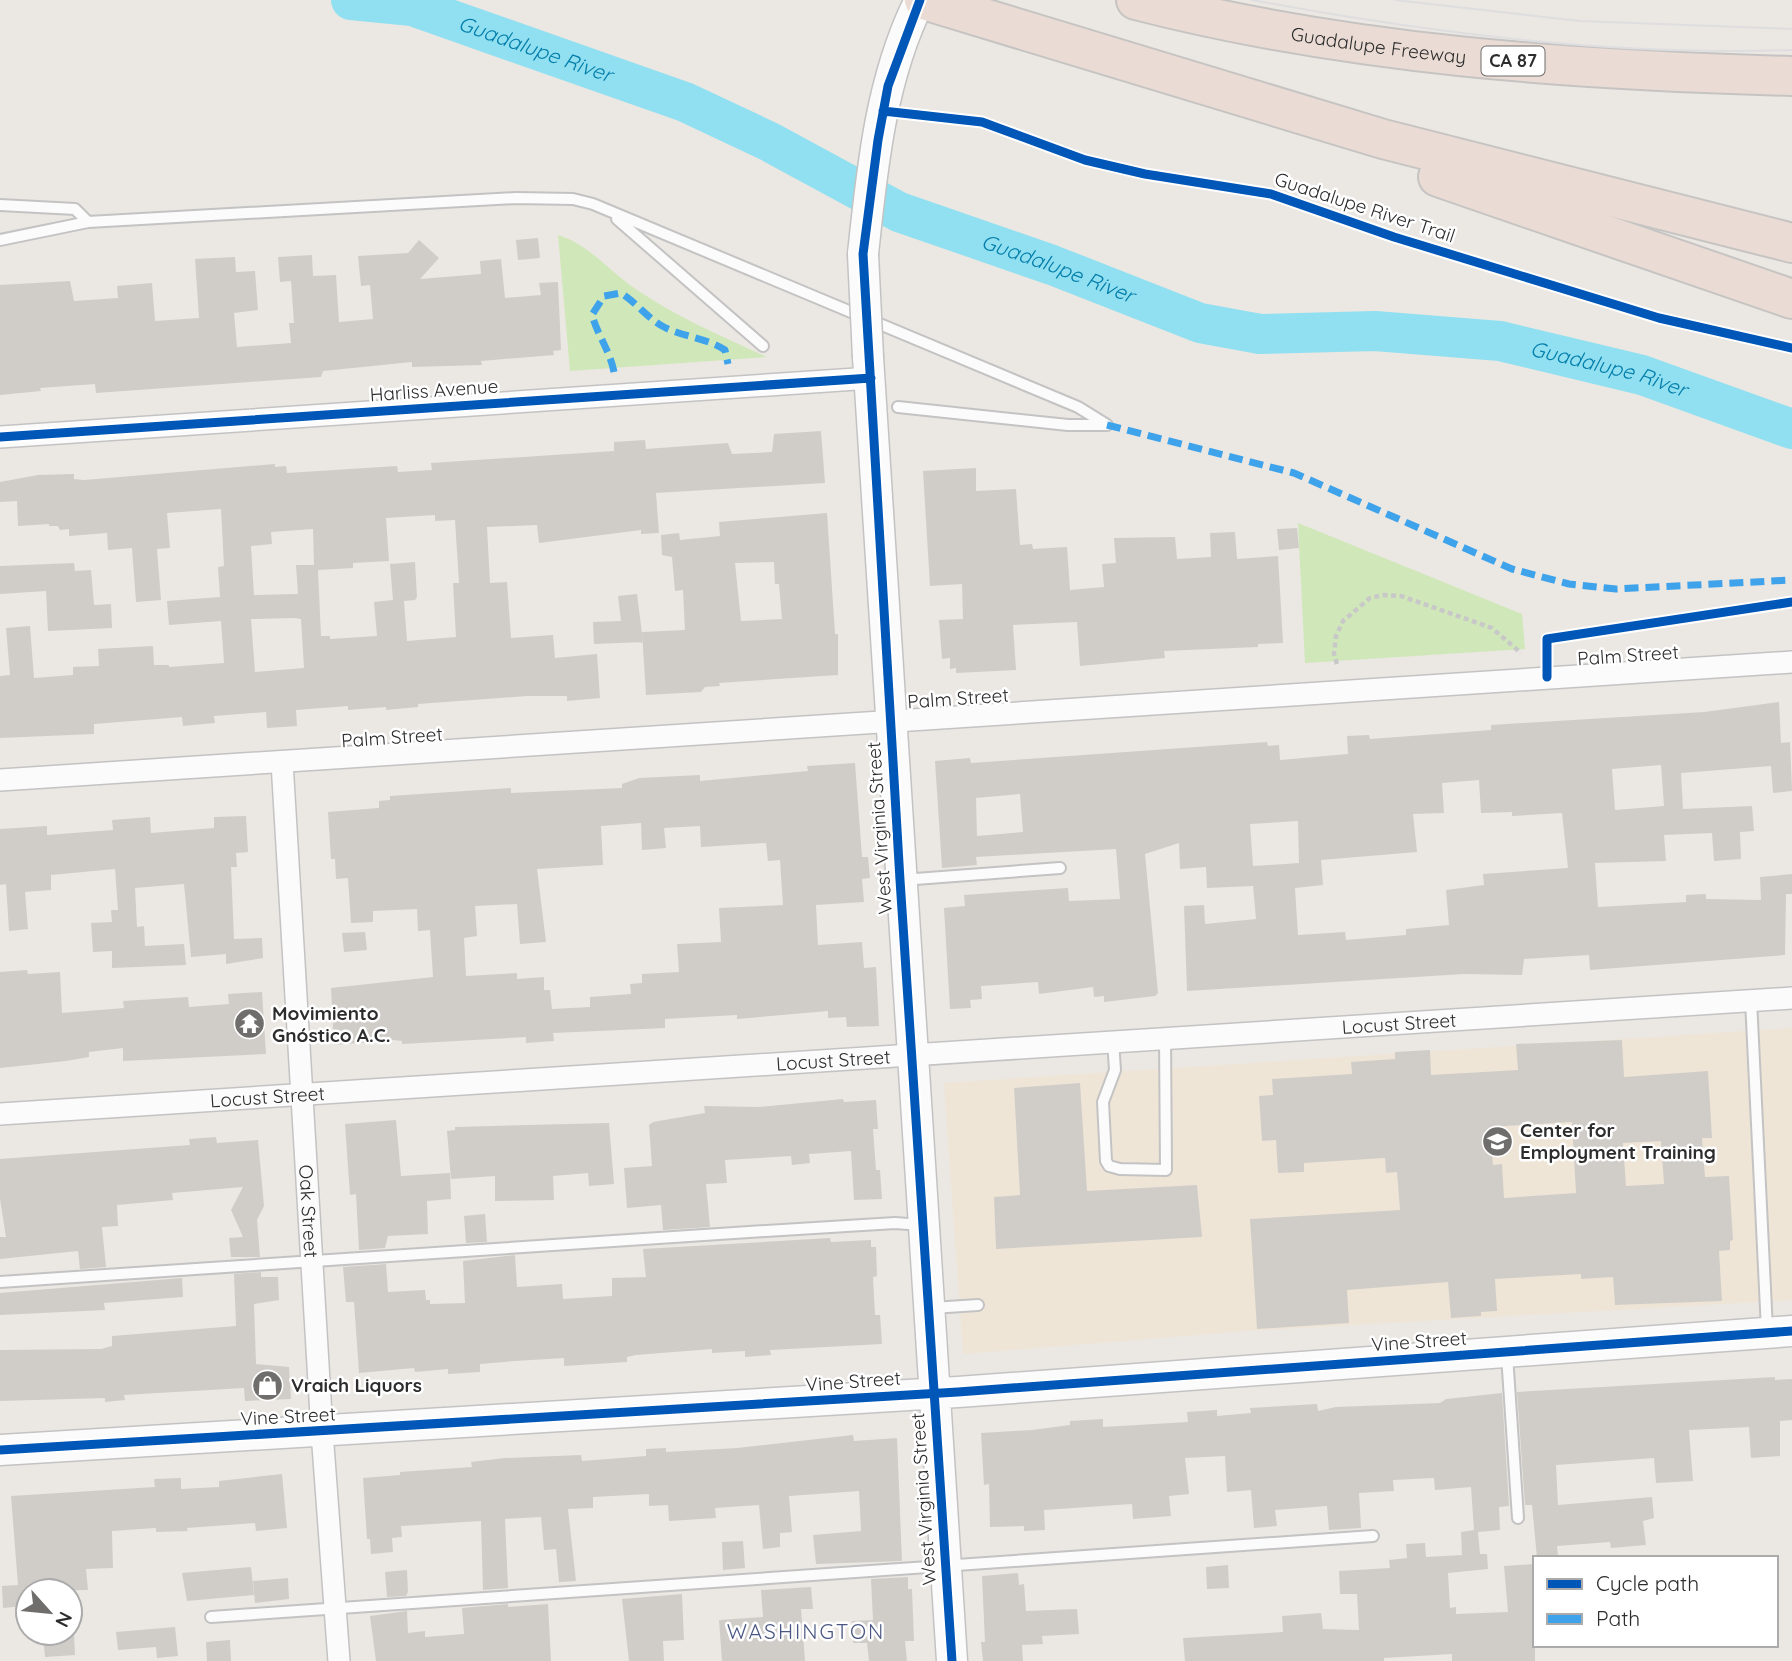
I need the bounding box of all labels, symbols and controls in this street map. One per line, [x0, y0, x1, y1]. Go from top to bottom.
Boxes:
water label: Guadalupe River [455, 9, 619, 88]
street label: Guadalupe Freeway [1289, 21, 1467, 69]
road number: CA 87 [1482, 46, 1544, 76]
street label: Guadalupe River Trail [1272, 166, 1458, 248]
water label: Guadalupe River [978, 228, 1141, 309]
water label: Guadalupe River [1528, 335, 1694, 403]
street label: Harliss Avenue [369, 374, 499, 406]
street label: Palm Street [1577, 639, 1679, 671]
street label: Palm Street [907, 682, 1009, 714]
street label: Palm Street [341, 721, 443, 753]
street label: West Virginia Street [861, 741, 897, 915]
place label: Movimiento Gnóstico A.C. [272, 1001, 390, 1047]
temple icon: Movimiento Gnóstico A.C. [232, 1007, 266, 1041]
street label: Locust Street [1341, 1008, 1457, 1039]
street label: Locust Street [775, 1044, 891, 1076]
street label: Locust Street [209, 1081, 326, 1112]
place label: Center for Employment Training [1520, 1118, 1716, 1164]
school or university icon: Center for Employment Training [1480, 1124, 1514, 1158]
street label: Oak Street [294, 1164, 324, 1259]
street label: Vine Street [1371, 1326, 1467, 1356]
street label: Vine Street [805, 1366, 901, 1396]
shop icon: Vraich Liquors [251, 1368, 285, 1402]
place label: Vraich Liquors [291, 1373, 422, 1397]
street label: Vine Street [240, 1402, 336, 1430]
street label: West Virginia Street [905, 1412, 941, 1586]
legend [1533, 1556, 1778, 1647]
text: Cycle path [1596, 1570, 1699, 1596]
north arrow [14, 1577, 84, 1647]
text: Path [1596, 1605, 1640, 1631]
text: N [50, 1608, 78, 1631]
district label: WASHINGTON [727, 1618, 885, 1644]

